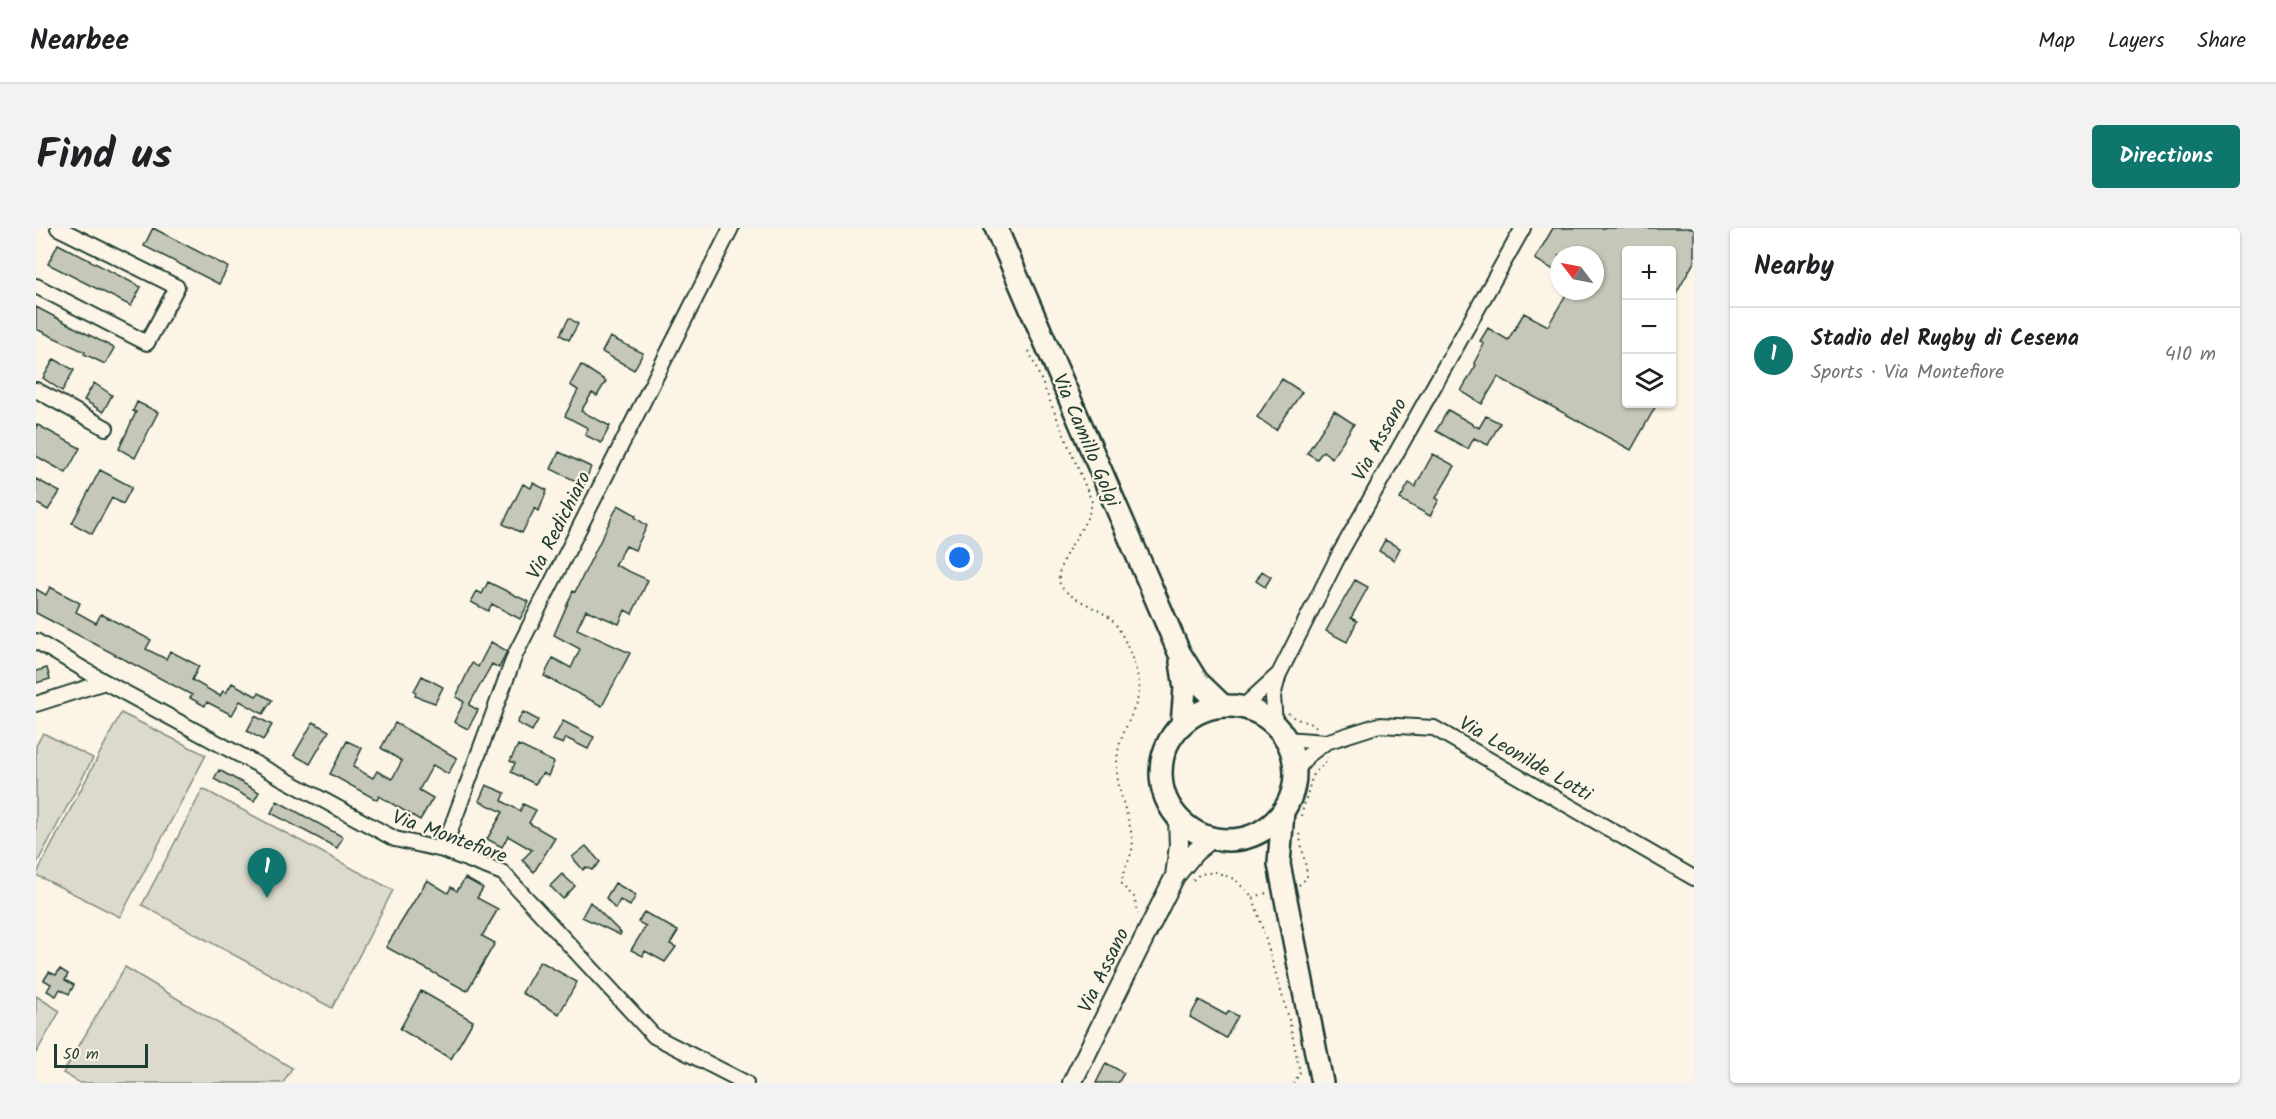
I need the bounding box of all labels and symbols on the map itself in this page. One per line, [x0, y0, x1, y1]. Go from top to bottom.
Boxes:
north arrow [1550, 246, 1604, 300]
street label: Via Camillo Golgi [1043, 369, 1128, 514]
street label: Via Assano [1345, 392, 1417, 488]
street label: Via Redichiaro [519, 466, 601, 586]
your location [945, 543, 974, 572]
street label: Via Leonilde Lotti [1452, 709, 1599, 812]
street label: Via Montefiore [387, 802, 511, 873]
pin: 1 [248, 848, 286, 898]
street label: Via Assano [1070, 923, 1139, 1019]
scale bar [54, 1041, 148, 1068]

